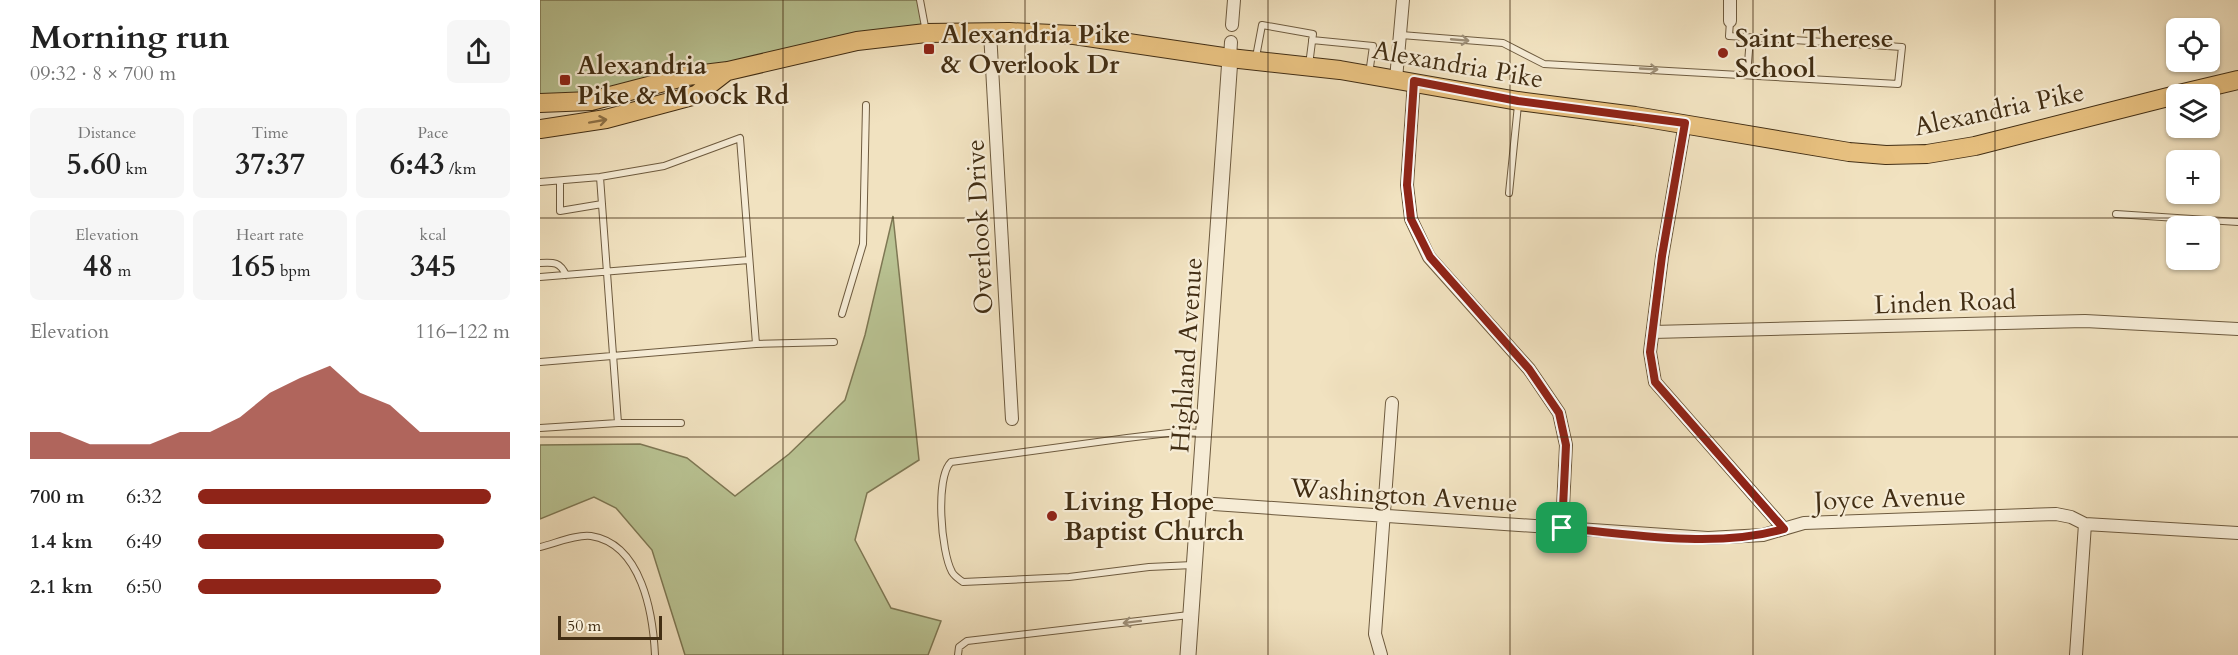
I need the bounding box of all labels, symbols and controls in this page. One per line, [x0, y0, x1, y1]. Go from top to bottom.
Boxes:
text: Morning run [30, 15, 230, 60]
place label: Alexandria Pike & Overlook Dr [941, 17, 1130, 82]
map controls [2166, 18, 2220, 270]
button: locate [2166, 18, 2220, 72]
button: share [447, 20, 510, 83]
place label: Saint Therese School [1735, 21, 1894, 86]
street label: Alexandria Pike [1370, 32, 1546, 97]
one-way arrow [1449, 34, 1469, 45]
marker: Alexandria Pike & Overlook Dr [922, 42, 936, 56]
marker: Saint Therese School [1716, 46, 1730, 60]
place label: Alexandria Pike & Moock Rd [577, 48, 789, 113]
text: 09:32 · 8 × 700 m [30, 60, 176, 87]
one-way arrow [1639, 64, 1659, 75]
marker: Alexandria Pike & Moock Rd [558, 73, 572, 87]
street label: Alexandria Pike [1911, 74, 2087, 145]
button: layers [2166, 84, 2220, 138]
one-way arrow [588, 115, 607, 126]
text: Distance [78, 122, 136, 144]
text: Time [251, 122, 289, 144]
text: Pace [418, 122, 448, 144]
street label: Overlook Drive [957, 138, 1002, 315]
text: 5.60 [66, 144, 121, 185]
text: 37:37 [235, 144, 305, 185]
text: 6:43 [390, 144, 445, 185]
button: + [2166, 150, 2220, 204]
text: km [121, 158, 148, 180]
text: /km [445, 158, 476, 180]
button: − [2166, 216, 2220, 270]
text: Elevation [75, 224, 139, 246]
text: Heart rate [236, 224, 304, 246]
text: kcal [420, 224, 446, 246]
text: 48 [83, 246, 113, 287]
text: 165 [229, 246, 276, 287]
text: 345 [410, 246, 456, 287]
street label: Highland Avenue [1162, 256, 1211, 454]
text: m [113, 260, 131, 282]
text: bpm [276, 260, 311, 282]
street label: Linden Road [1873, 283, 2017, 322]
text: Elevation [30, 318, 109, 345]
text: 116–122 m [415, 318, 510, 345]
street label: Washington Avenue [1288, 470, 1519, 521]
street label: Joyce Avenue [1810, 478, 1966, 519]
text: 700 m [30, 483, 85, 510]
text: 6:32 [126, 483, 162, 510]
place label: Living Hope Baptist Church [1064, 484, 1244, 549]
pin [1536, 502, 1587, 553]
marker: Living Hope Baptist Church [1045, 509, 1059, 523]
icon: arrive [1545, 511, 1578, 544]
text: 1.4 km [30, 528, 93, 555]
text: 6:49 [126, 528, 162, 555]
text: 2.1 km [30, 573, 93, 600]
text: 6:50 [126, 573, 162, 600]
scale bar [558, 613, 662, 640]
text: 50 m [567, 615, 601, 637]
one-way arrow [1122, 617, 1142, 628]

